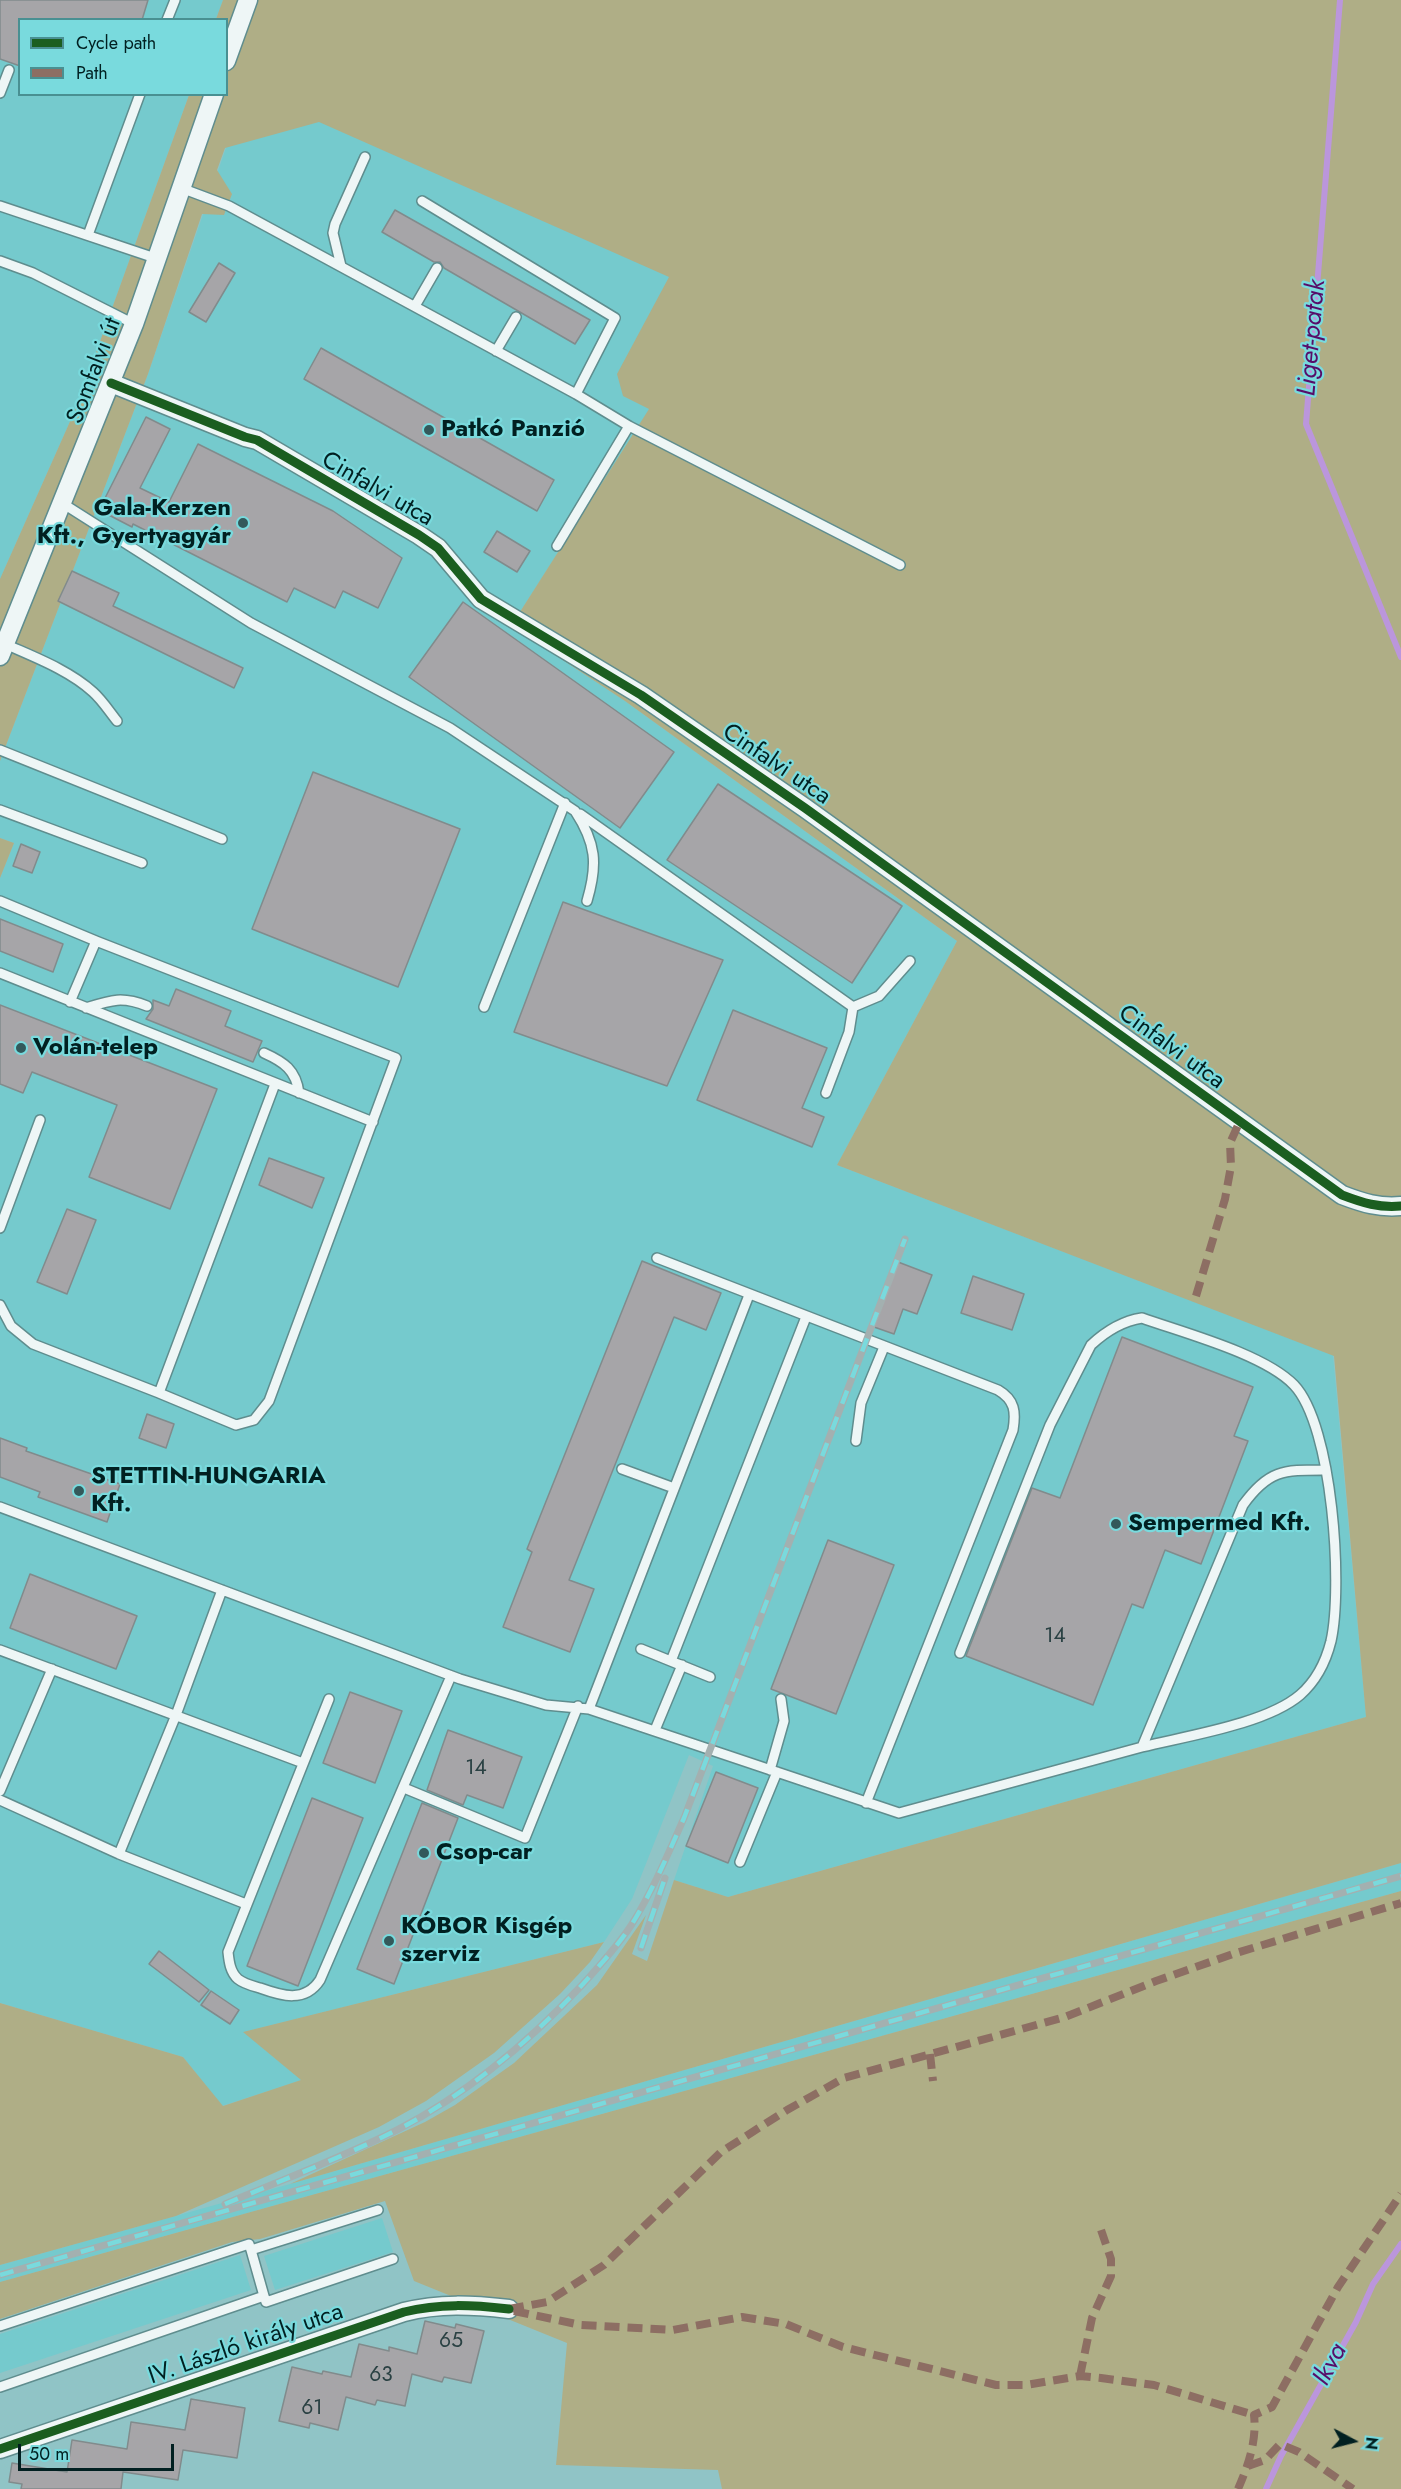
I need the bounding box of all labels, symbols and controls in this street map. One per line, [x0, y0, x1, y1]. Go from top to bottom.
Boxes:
legend [18, 18, 228, 96]
text: Cycle path [76, 30, 156, 56]
text: Path [76, 60, 108, 86]
water label: Liget-patak [1292, 278, 1334, 398]
street label: Somfalvi út [62, 314, 128, 428]
place label: Patkó Panzió [441, 416, 585, 444]
marker: Patkó Panzió [422, 423, 436, 437]
street label: Cinfalvi utca [316, 446, 438, 534]
place label: Gala-Kerzen Kft., Gyertyagyár [37, 495, 231, 551]
marker: Gala-Kerzen Kft., Gyertyagyár [236, 516, 250, 530]
street label: Cinfalvi utca [716, 718, 836, 812]
street label: Cinfalvi utca [1112, 1000, 1230, 1096]
place label: Volán-telep [33, 1034, 158, 1062]
marker: Volán-telep [14, 1041, 28, 1055]
place label: STETTIN-HUNGARIA Kft. [91, 1463, 326, 1519]
marker: STETTIN-HUNGARIA Kft. [72, 1484, 86, 1498]
place label: Sempermed Kft. [1128, 1510, 1311, 1538]
marker: Sempermed Kft. [1109, 1517, 1123, 1531]
house number: 14 [1044, 1624, 1066, 1650]
house number: 14 [465, 1756, 487, 1782]
place label: Csop-car [436, 1839, 533, 1867]
marker: Csop-car [417, 1846, 431, 1860]
place label: KÓBOR Kisgép szerviz [401, 1913, 572, 1969]
marker: KÓBOR Kisgép szerviz [382, 1934, 396, 1948]
street label: IV. László király utca [145, 2298, 347, 2392]
house number: 65 [439, 2329, 463, 2355]
water label: Ikva [1307, 2339, 1355, 2391]
house number: 63 [369, 2363, 393, 2389]
house number: 61 [301, 2396, 323, 2422]
north arrow [1323, 2411, 1383, 2471]
scale bar [21, 2432, 177, 2470]
text: N [1359, 2436, 1384, 2451]
text: 50 m [29, 2441, 69, 2467]

